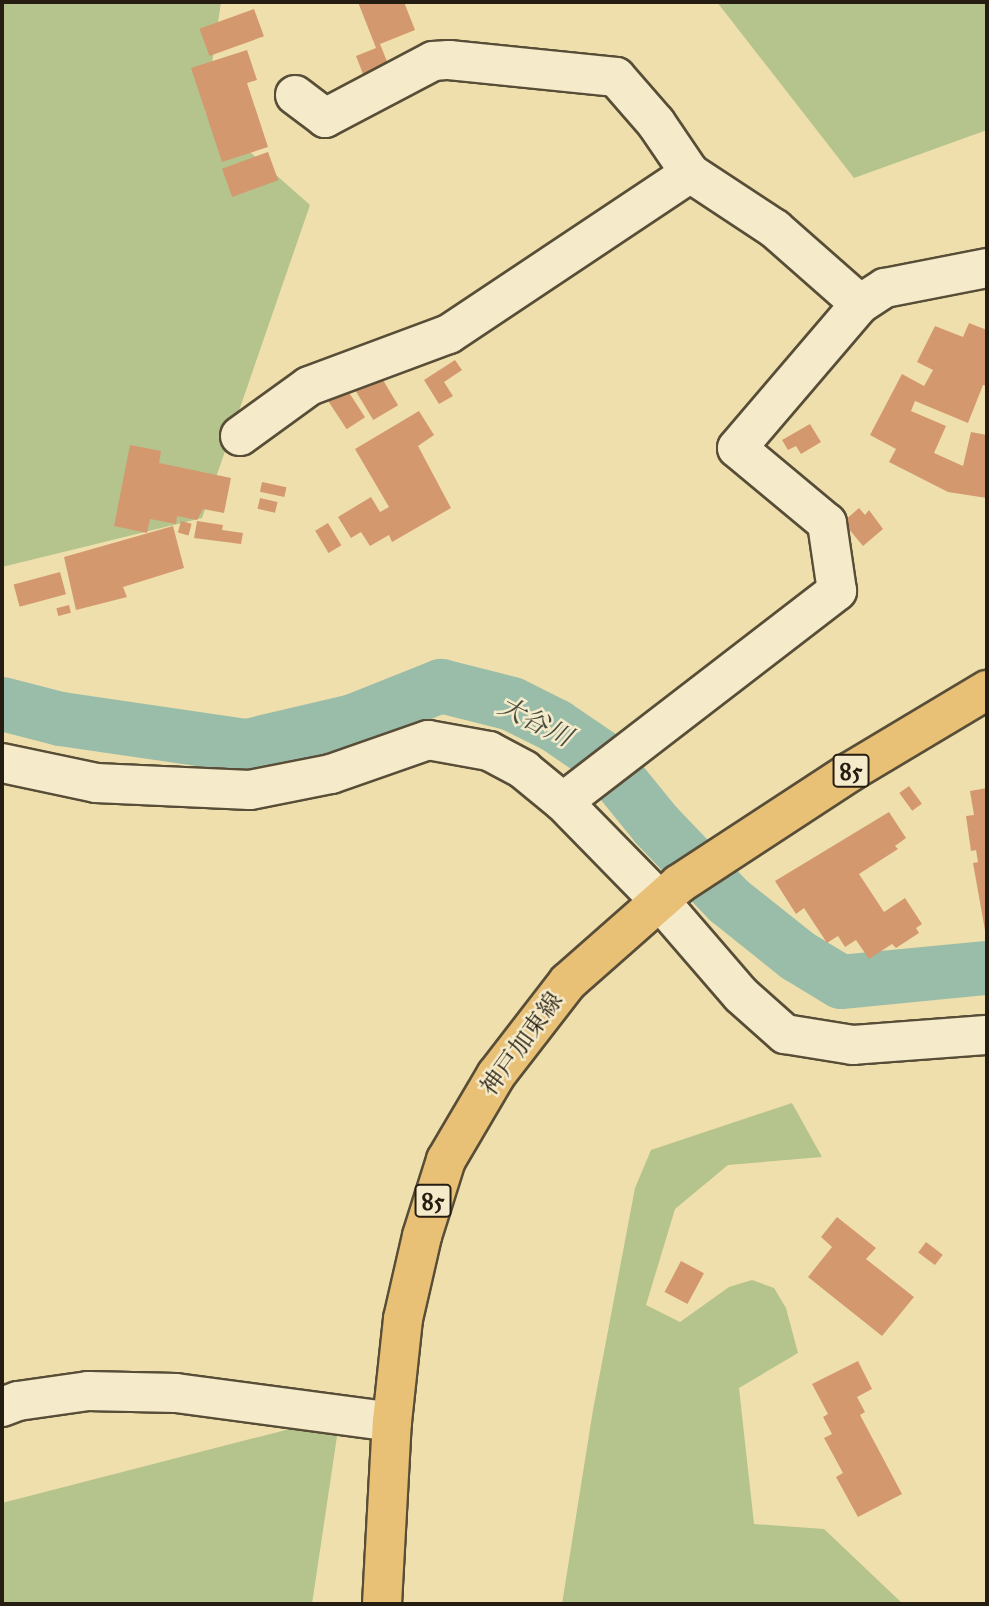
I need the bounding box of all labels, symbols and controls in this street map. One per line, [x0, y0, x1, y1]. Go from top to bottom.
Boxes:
water label: 大谷川 [493, 690, 577, 754]
road number: 85 [832, 751, 870, 790]
street label: 神戸加東線 [475, 987, 569, 1101]
road number: 85 [414, 1182, 452, 1220]

